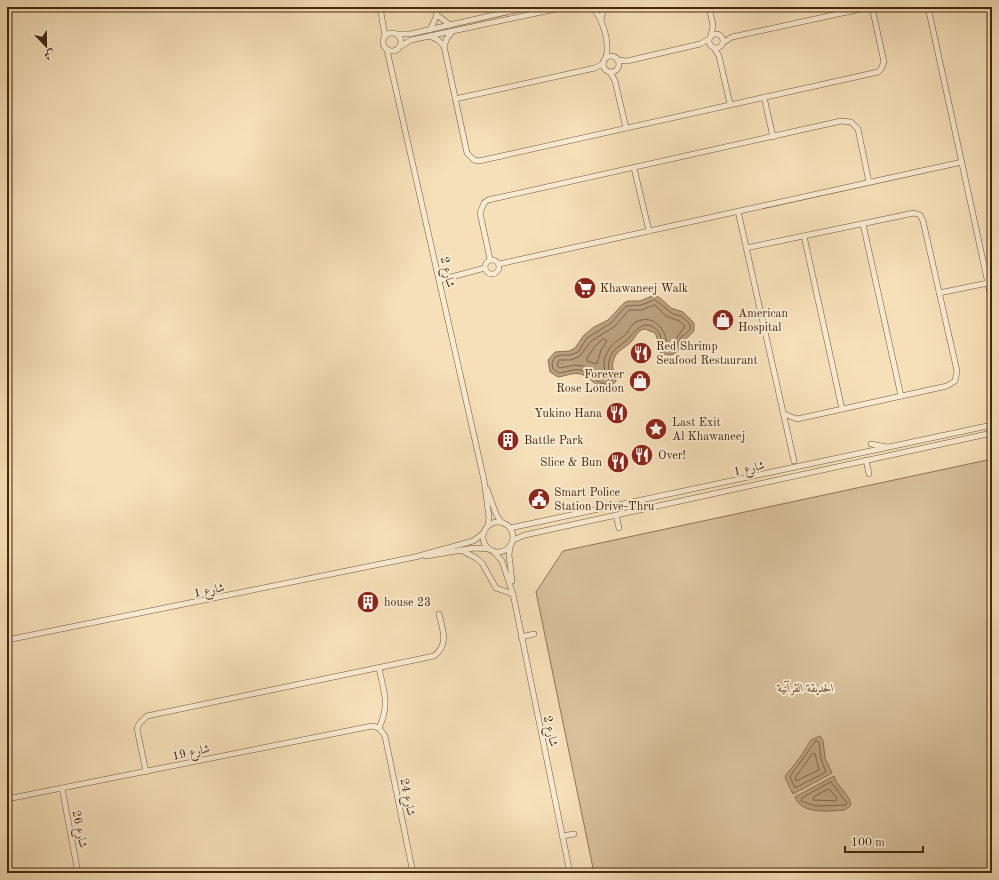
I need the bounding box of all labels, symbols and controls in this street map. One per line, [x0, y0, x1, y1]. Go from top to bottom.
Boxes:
north arrow [26, 26, 66, 66]
text: ش [42, 47, 56, 61]
street label: شارع 2 [434, 256, 456, 290]
supermarket icon: Khawaneej Walk [572, 275, 598, 301]
place label: Khawaneej Walk [600, 283, 688, 295]
shop icon: American Hospital [710, 307, 736, 333]
place label: American Hospital [738, 308, 789, 334]
restaurant icon: Red Shrimp Seafood Restaurant [628, 340, 654, 366]
place label: Red Shrimp Seafood Restaurant [656, 341, 758, 367]
shop icon: Forever Rose London [627, 368, 653, 394]
place label: Forever Rose London [556, 369, 625, 395]
restaurant icon: Yukino Hana [604, 400, 630, 426]
place label: Yukino Hana [534, 408, 602, 420]
place icon: Last Exit Al Khawaneej [643, 416, 669, 442]
place label: Last Exit Al Khawaneej [672, 417, 745, 443]
building icon: Battle Park [495, 427, 521, 453]
place label: Battle Park [524, 435, 583, 447]
restaurant icon: Over! [629, 442, 655, 468]
restaurant icon: Slice & Bun [605, 449, 631, 475]
place label: Over! [658, 450, 686, 462]
place label: Slice & Bun [540, 457, 603, 469]
street label: شارع 1 [733, 460, 767, 482]
public building icon: Smart Police Station Drive-Thru [526, 486, 552, 512]
place label: Smart Police Station Drive-Thru [554, 487, 655, 513]
street label: شارع 1 [193, 582, 227, 604]
building icon: house 23 [355, 589, 381, 615]
place label: house 23 [384, 597, 431, 609]
park label: الحديقة القرآنية [777, 680, 834, 696]
street label: شارع 2 [537, 715, 559, 749]
street label: شارع 19 [171, 743, 212, 767]
street label: شارع 24 [394, 777, 417, 818]
street label: شارع 26 [66, 809, 89, 850]
scale bar [845, 828, 923, 854]
text: 100 m [851, 837, 885, 849]

